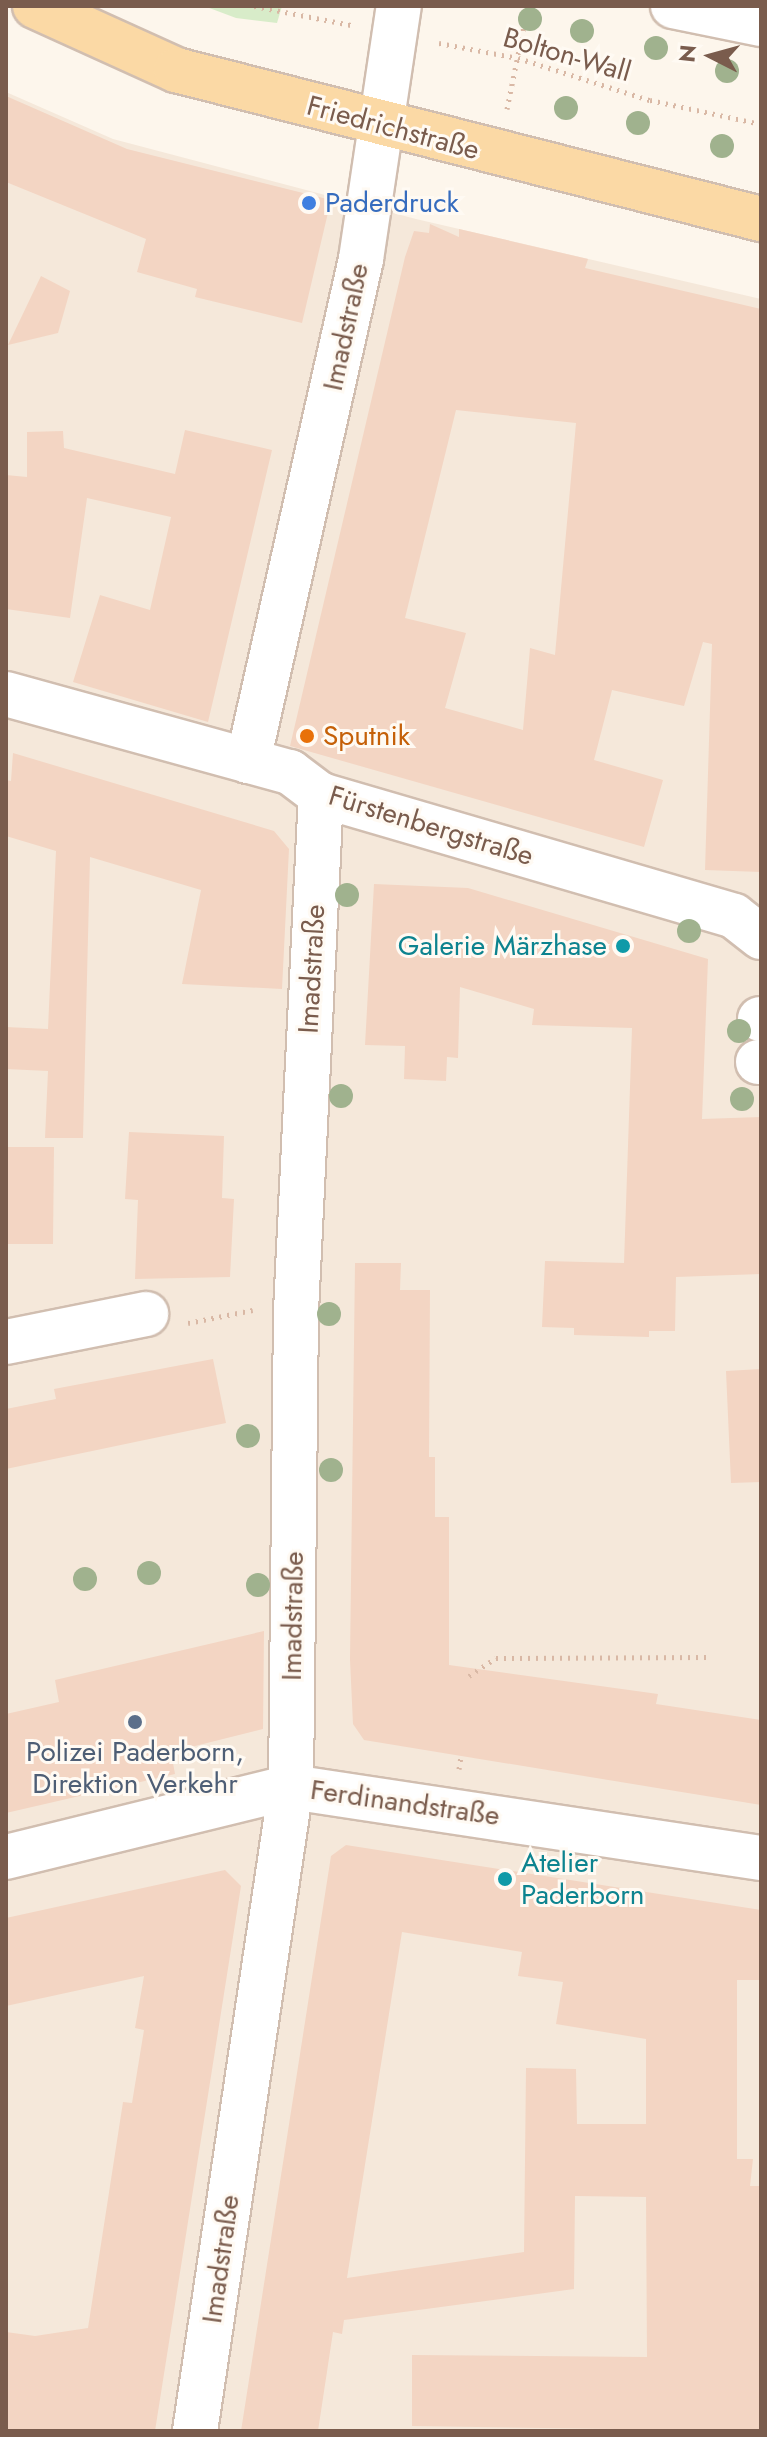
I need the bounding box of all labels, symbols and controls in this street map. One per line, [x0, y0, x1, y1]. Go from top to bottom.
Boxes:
north arrow [671, 16, 751, 96]
street label: Bolton-Wall [499, 21, 635, 89]
text: N [670, 43, 704, 64]
street label: Friedrichstraße [303, 89, 483, 167]
place label: Paderdruck [325, 186, 459, 220]
marker: Paderdruck [300, 194, 318, 212]
street label: Imadstraße [316, 260, 376, 394]
place label: Sputnik [323, 719, 410, 753]
marker: Sputnik [298, 727, 316, 745]
street label: Fürstenbergstraße [325, 779, 537, 873]
street label: Imadstraße [292, 903, 332, 1035]
place label: Galerie Märzhase [398, 929, 607, 963]
marker: Galerie Märzhase [614, 937, 632, 955]
street label: Imadstraße [275, 1551, 311, 1681]
marker: Polizei Paderborn, Direktion Verkehr [126, 1713, 144, 1731]
place label: Polizei Paderborn, Direktion Verkehr [26, 1735, 244, 1801]
street label: Ferdinandstraße [308, 1773, 502, 1833]
place label: Atelier Paderborn [521, 1846, 645, 1912]
marker: Atelier Paderborn [496, 1870, 514, 1888]
street label: Imadstraße [195, 2193, 247, 2325]

